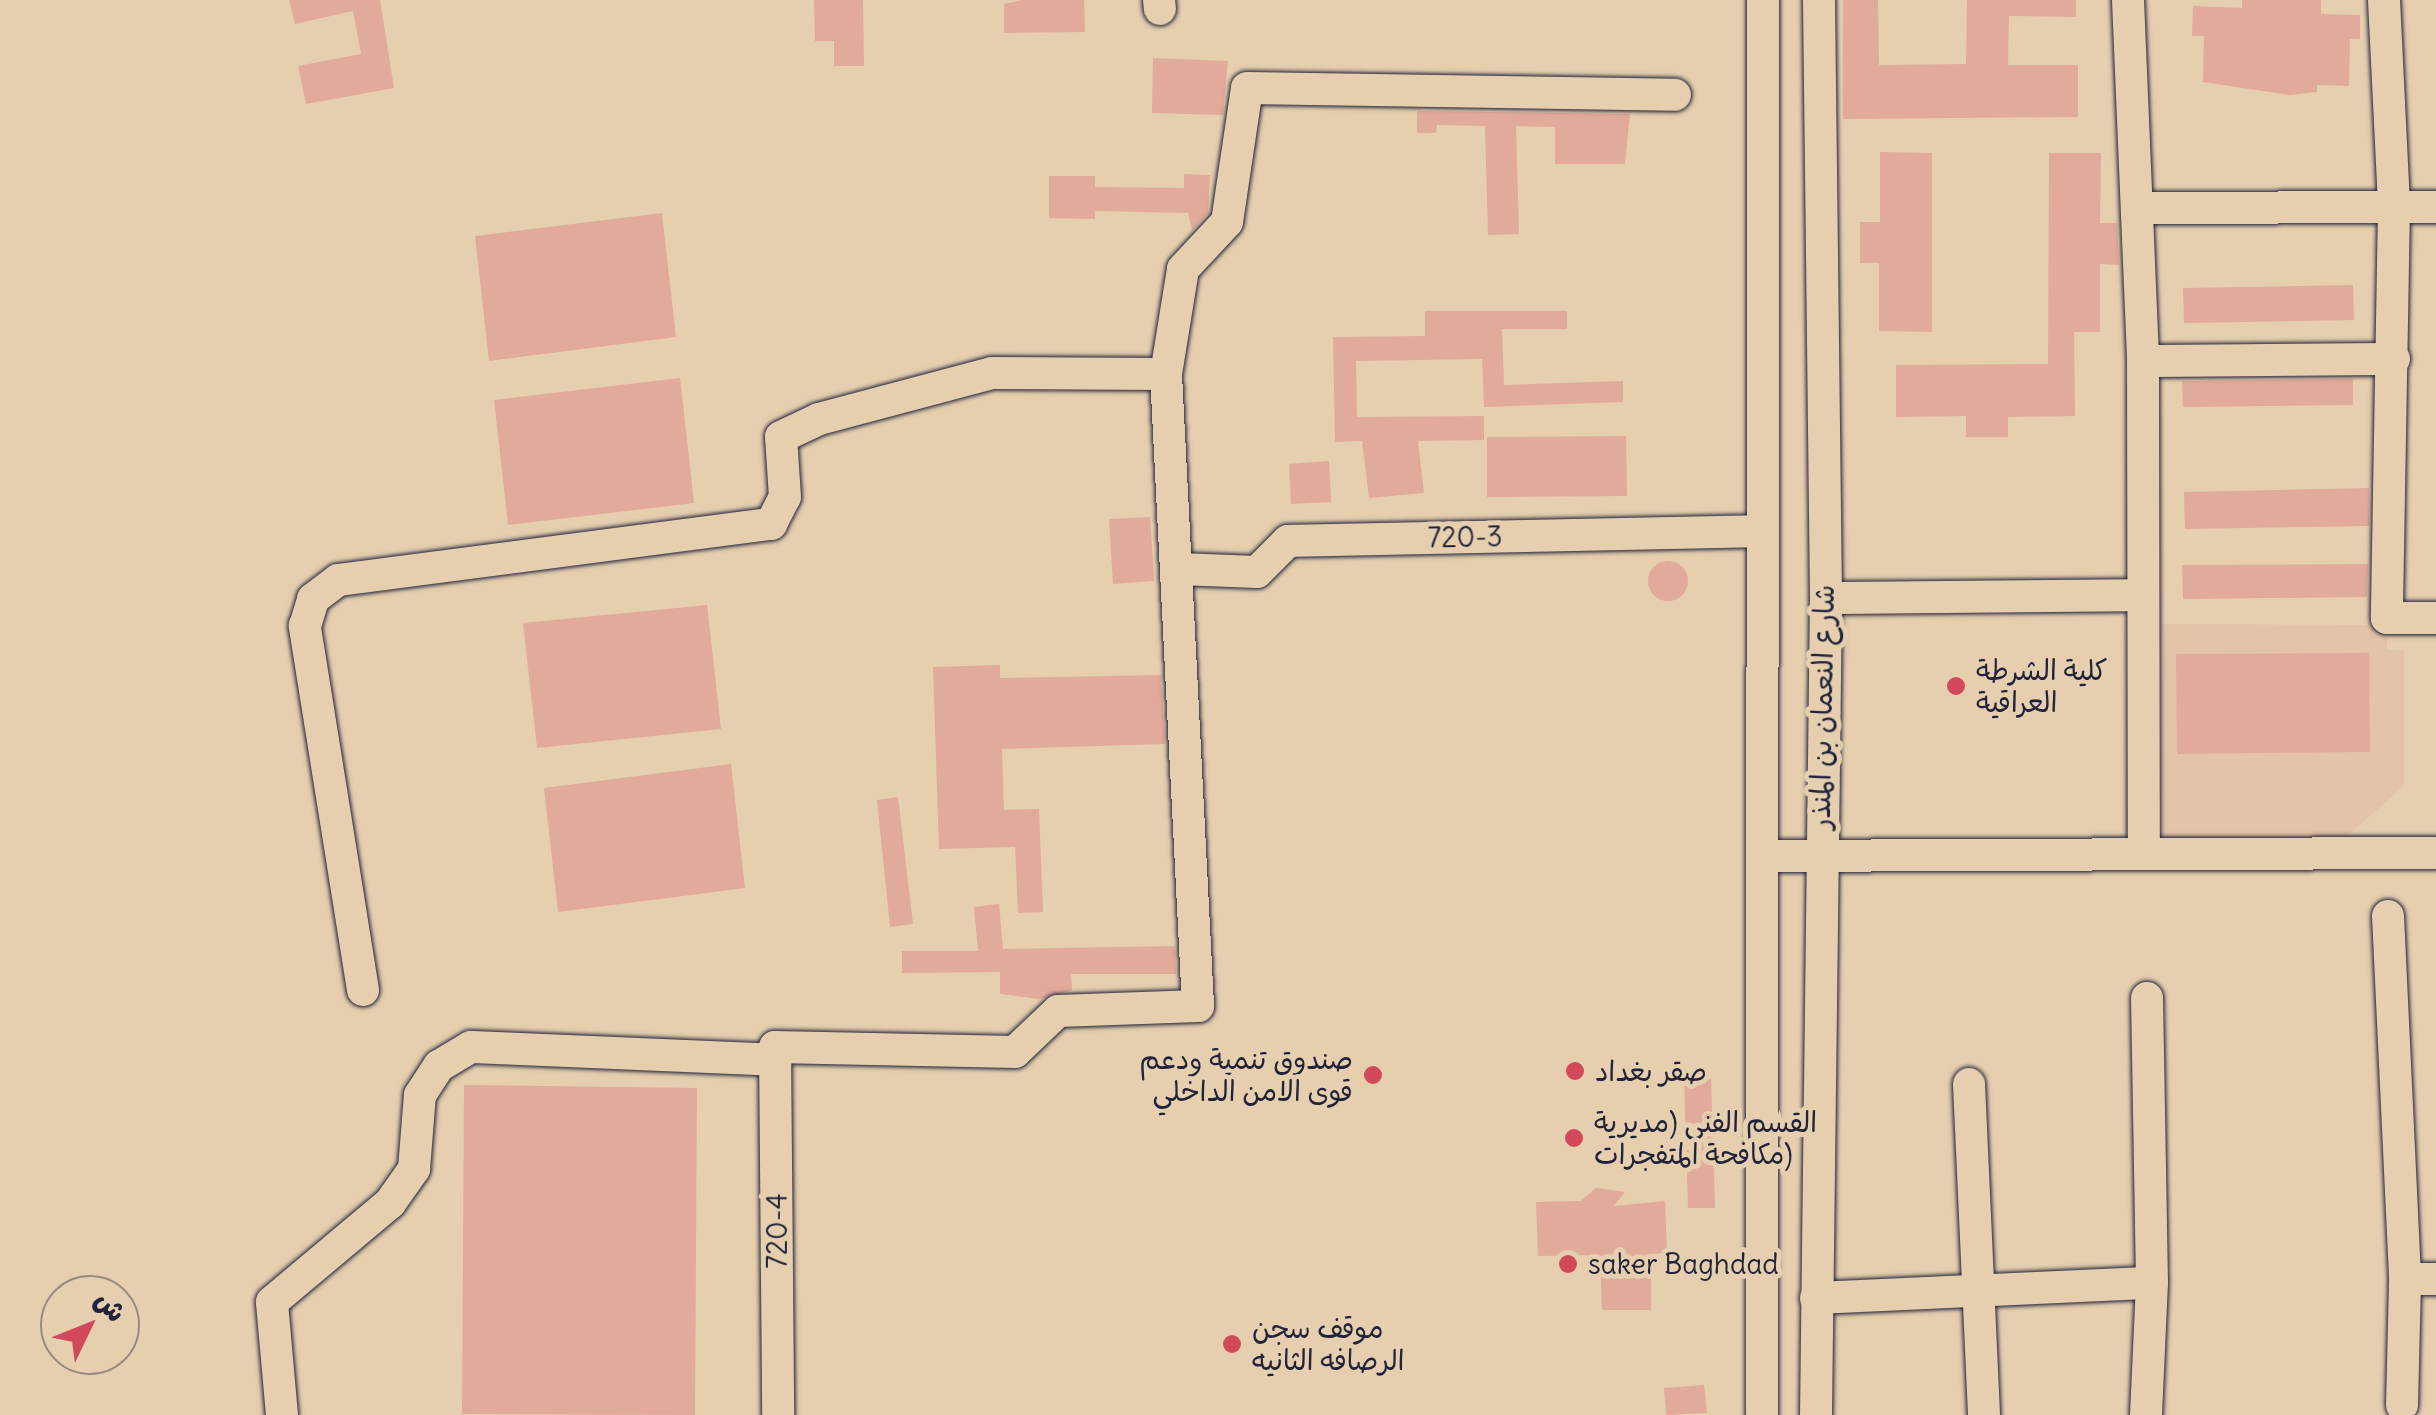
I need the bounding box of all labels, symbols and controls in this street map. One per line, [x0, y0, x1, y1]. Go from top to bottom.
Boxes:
street label: 720-3 [1427, 520, 1503, 554]
street label: شارع النعمان بن المنذر [1803, 585, 1841, 829]
place label: كلية الشرطة العراقية [1976, 653, 2108, 719]
marker: كلية الشرطة العراقية [1945, 675, 1967, 697]
place label: صندوق تنمية ودعم قوى الامن الداخلي [1139, 1042, 1353, 1108]
place label: صقر بغداد [1595, 1054, 1707, 1088]
marker: صقر بغداد [1564, 1060, 1586, 1082]
marker: صندوق تنمية ودعم قوى الامن الداخلي [1362, 1064, 1384, 1086]
place label: القسم الفني (مديرية مكافحة المتفجرات) [1594, 1105, 1817, 1171]
marker: القسم الفني (مديرية مكافحة المتفجرات) [1563, 1127, 1585, 1149]
street label: 720-4 [760, 1193, 794, 1269]
place label: saker Baghdad [1588, 1247, 1779, 1281]
marker: saker Baghdad [1557, 1253, 1579, 1275]
north arrow [40, 1275, 140, 1375]
text: ش [87, 1282, 134, 1329]
place label: موقف سجن الرصافه الثانيه [1252, 1311, 1405, 1377]
marker: موقف سجن الرصافه الثانيه [1221, 1333, 1243, 1355]

